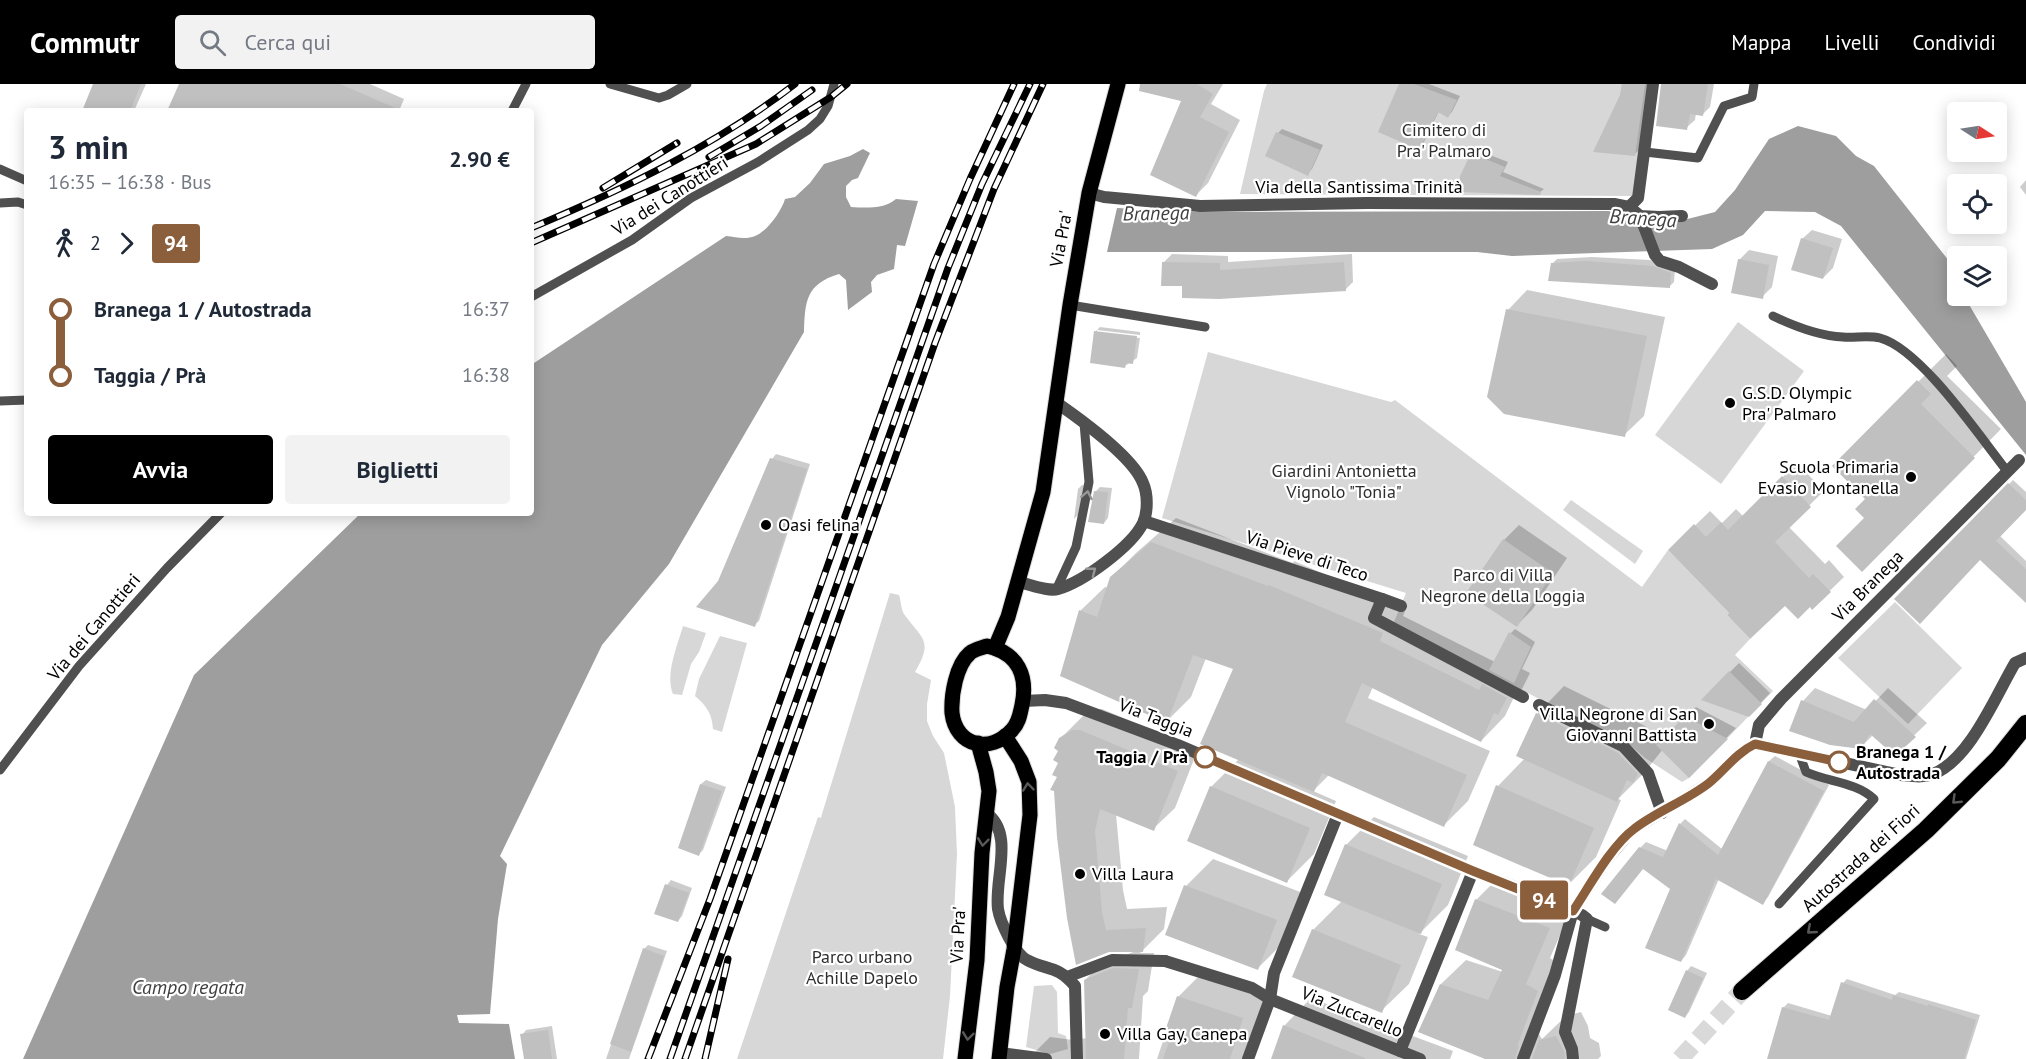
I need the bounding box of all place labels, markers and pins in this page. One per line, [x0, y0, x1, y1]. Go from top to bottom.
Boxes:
place label: G.S.D. Olympic Pra' Palmaro [1742, 381, 1852, 425]
marker: G.S.D. Olympic Pra' Palmaro [1723, 396, 1737, 410]
place label: Scuola Primaria Evasio Montanella [1758, 455, 1899, 499]
marker: Scuola Primaria Evasio Montanella [1904, 470, 1918, 484]
place label: Oasi felina [778, 513, 860, 536]
marker: Oasi felina [759, 518, 773, 532]
place label: Villa Negrone di San Giovanni Battista [1539, 702, 1697, 746]
marker: Villa Negrone di San Giovanni Battista [1702, 717, 1716, 731]
place label: Branega 1 / Autostrada [1856, 740, 1947, 784]
place label: Taggia / Prà [1096, 745, 1188, 768]
marker: Taggia / Prà [1194, 746, 1216, 768]
marker: Branega 1 / Autostrada [1828, 751, 1850, 773]
place label: Villa Laura [1091, 862, 1174, 885]
marker: Villa Laura [1073, 867, 1087, 881]
place label: Villa Gay, Canepa [1116, 1022, 1247, 1045]
marker: Villa Gay, Canepa [1098, 1027, 1112, 1041]

